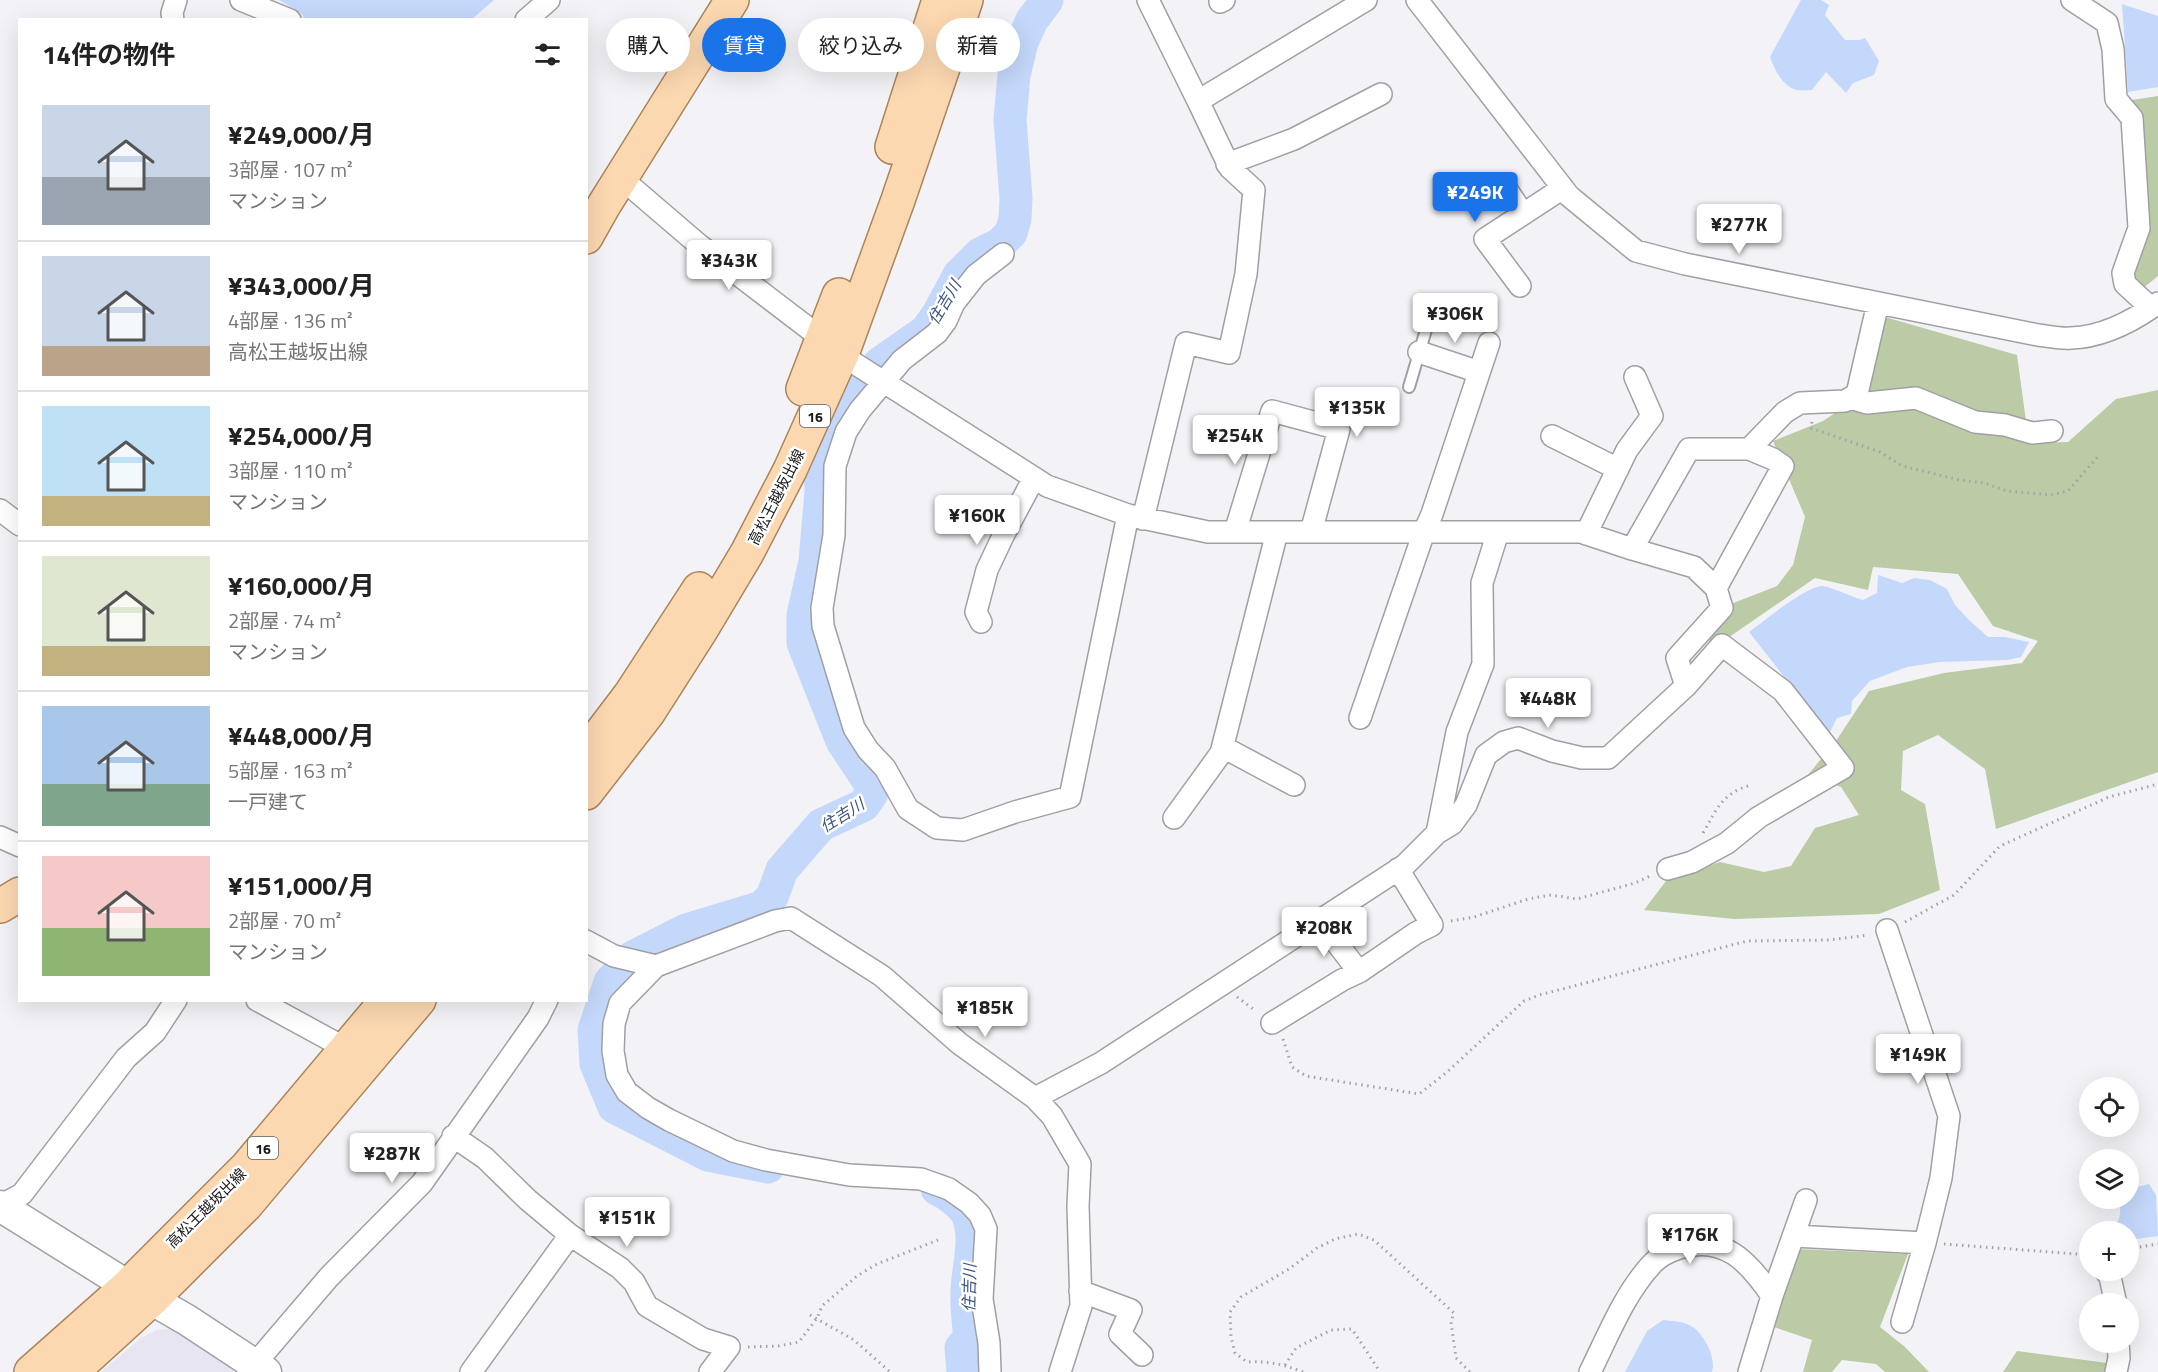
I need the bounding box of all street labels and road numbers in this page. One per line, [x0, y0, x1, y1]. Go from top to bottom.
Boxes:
road number: 16 [800, 405, 830, 427]
street label: 高松王越坂出線 [742, 445, 810, 549]
road number: 16 [248, 1137, 278, 1159]
street label: 高松王越坂出線 [161, 1163, 251, 1253]

